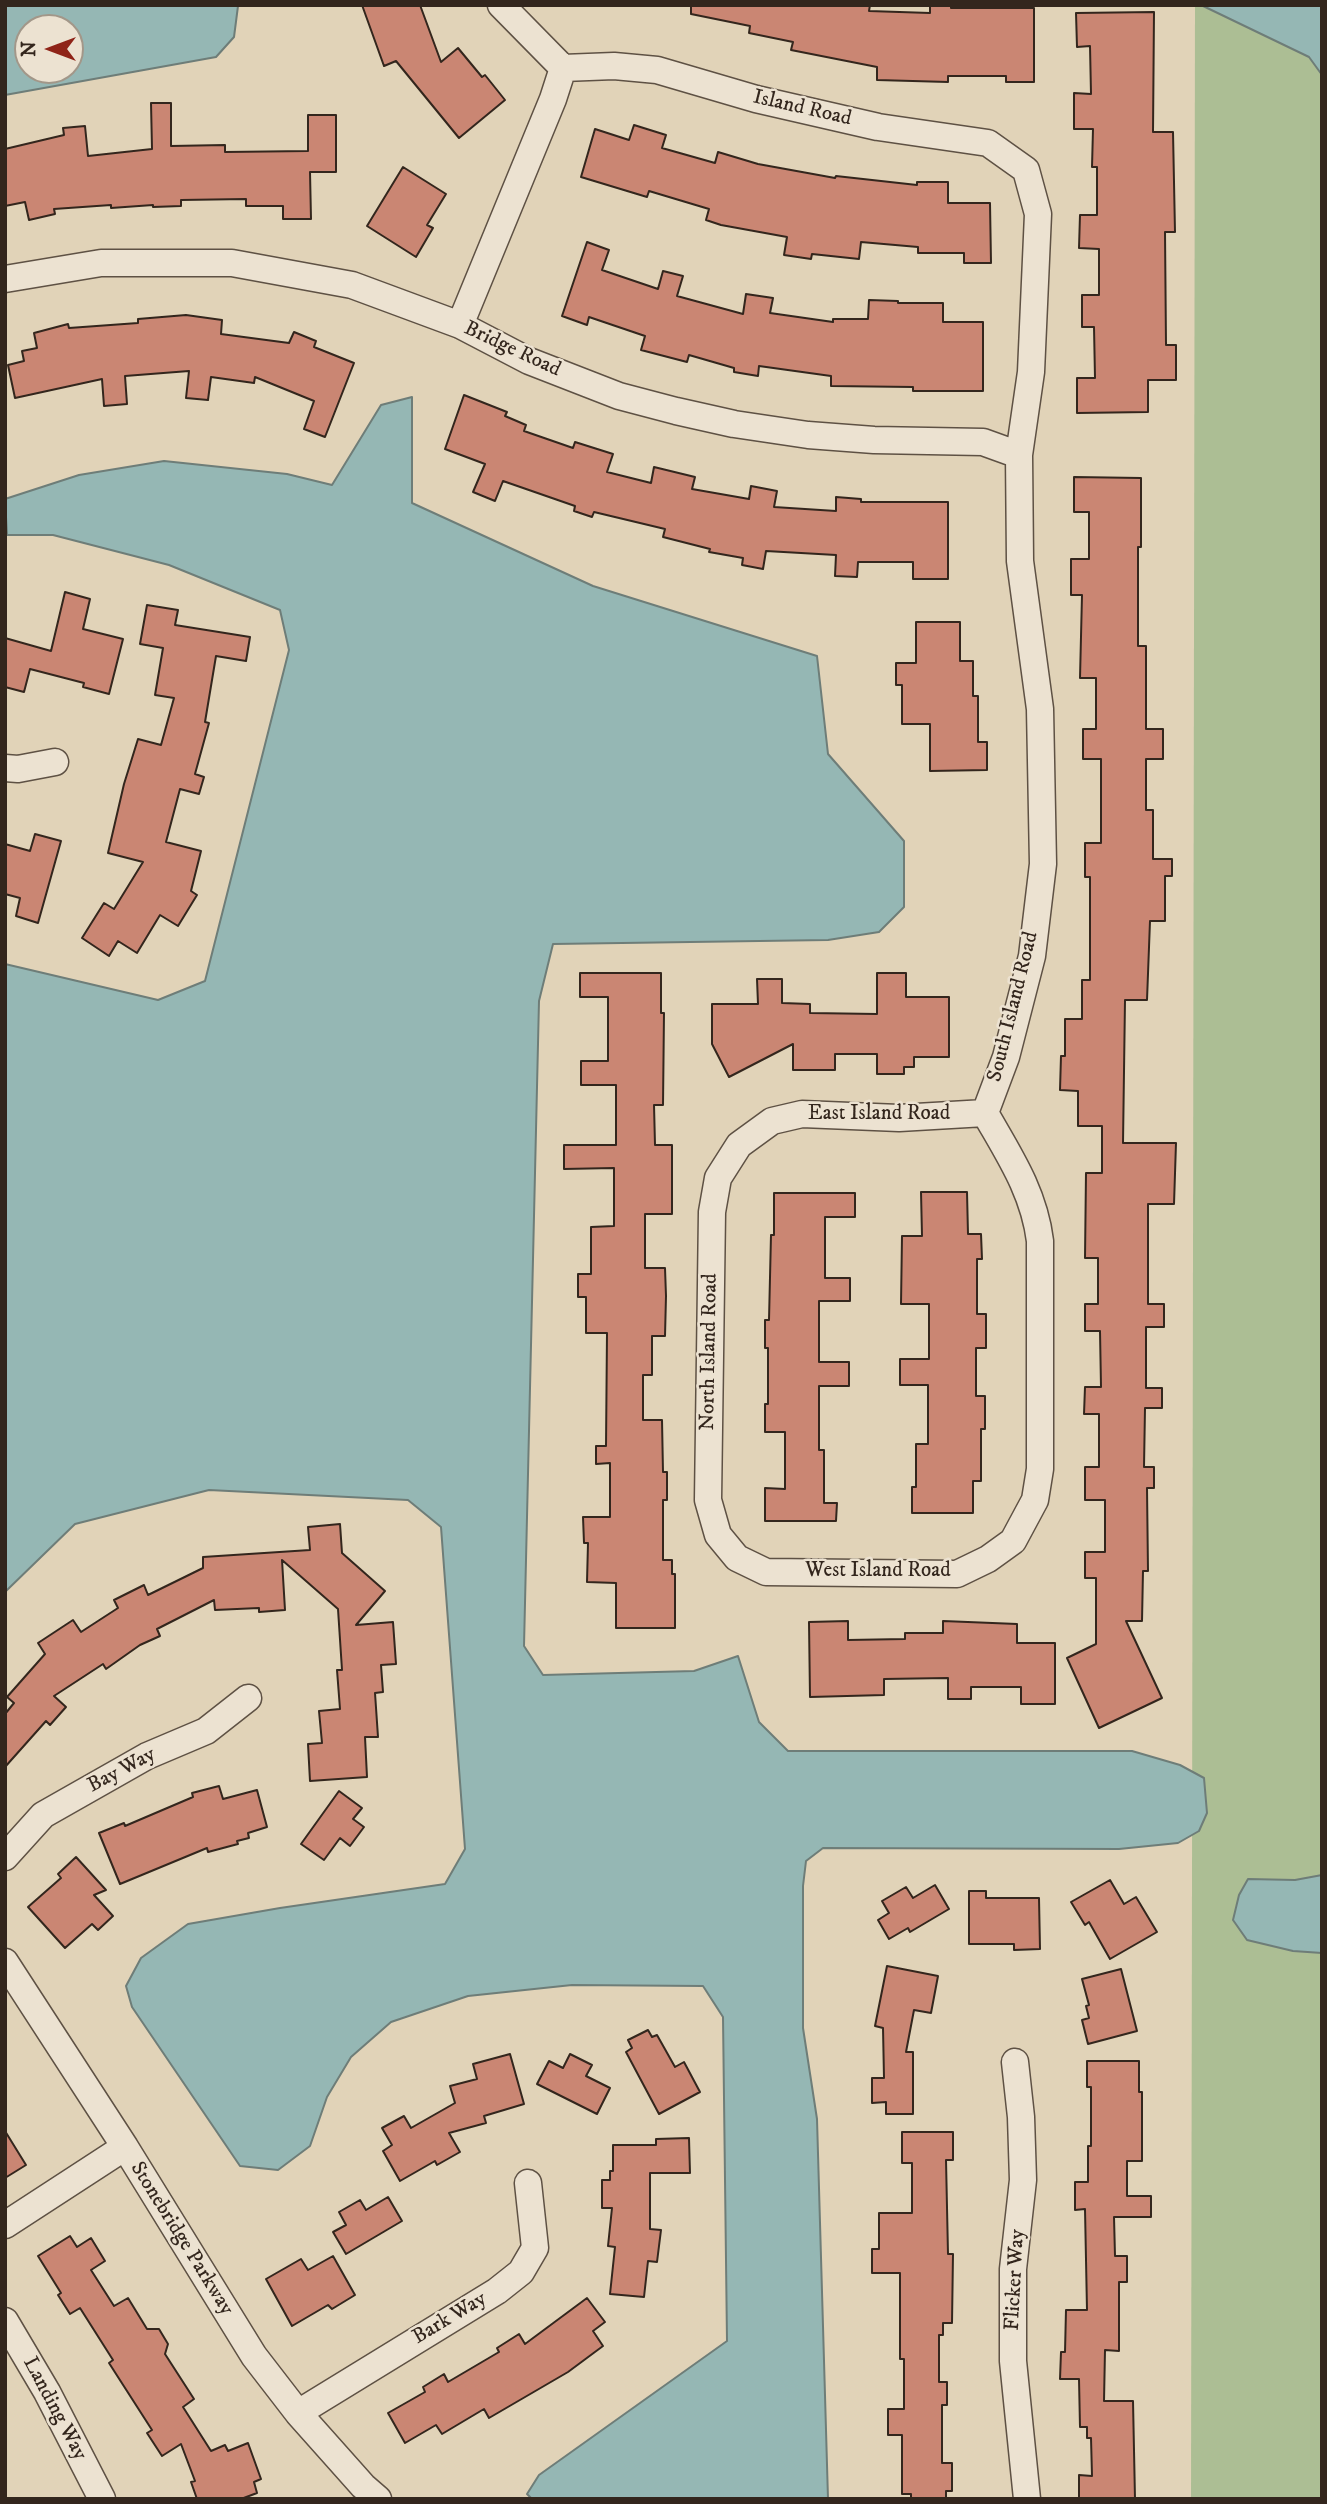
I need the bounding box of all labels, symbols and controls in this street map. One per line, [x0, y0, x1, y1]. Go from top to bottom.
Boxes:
north arrow [14, 14, 84, 84]
text: N [18, 41, 41, 57]
street label: Island Road [750, 85, 854, 133]
street label: Bridge Road [460, 317, 564, 383]
street label: South Island Road [983, 929, 1045, 1085]
street label: East Island Road [808, 1102, 950, 1128]
street label: North Island Road [696, 1273, 724, 1431]
street label: West Island Road [805, 1559, 951, 1585]
street label: Bay Way [84, 1743, 160, 1799]
street label: Stonebridge Parkway [124, 2158, 238, 2320]
street label: Flicker Way [1001, 2229, 1031, 2331]
street label: Bark Way [409, 2287, 491, 2351]
street label: Landing Way [16, 2353, 92, 2465]

